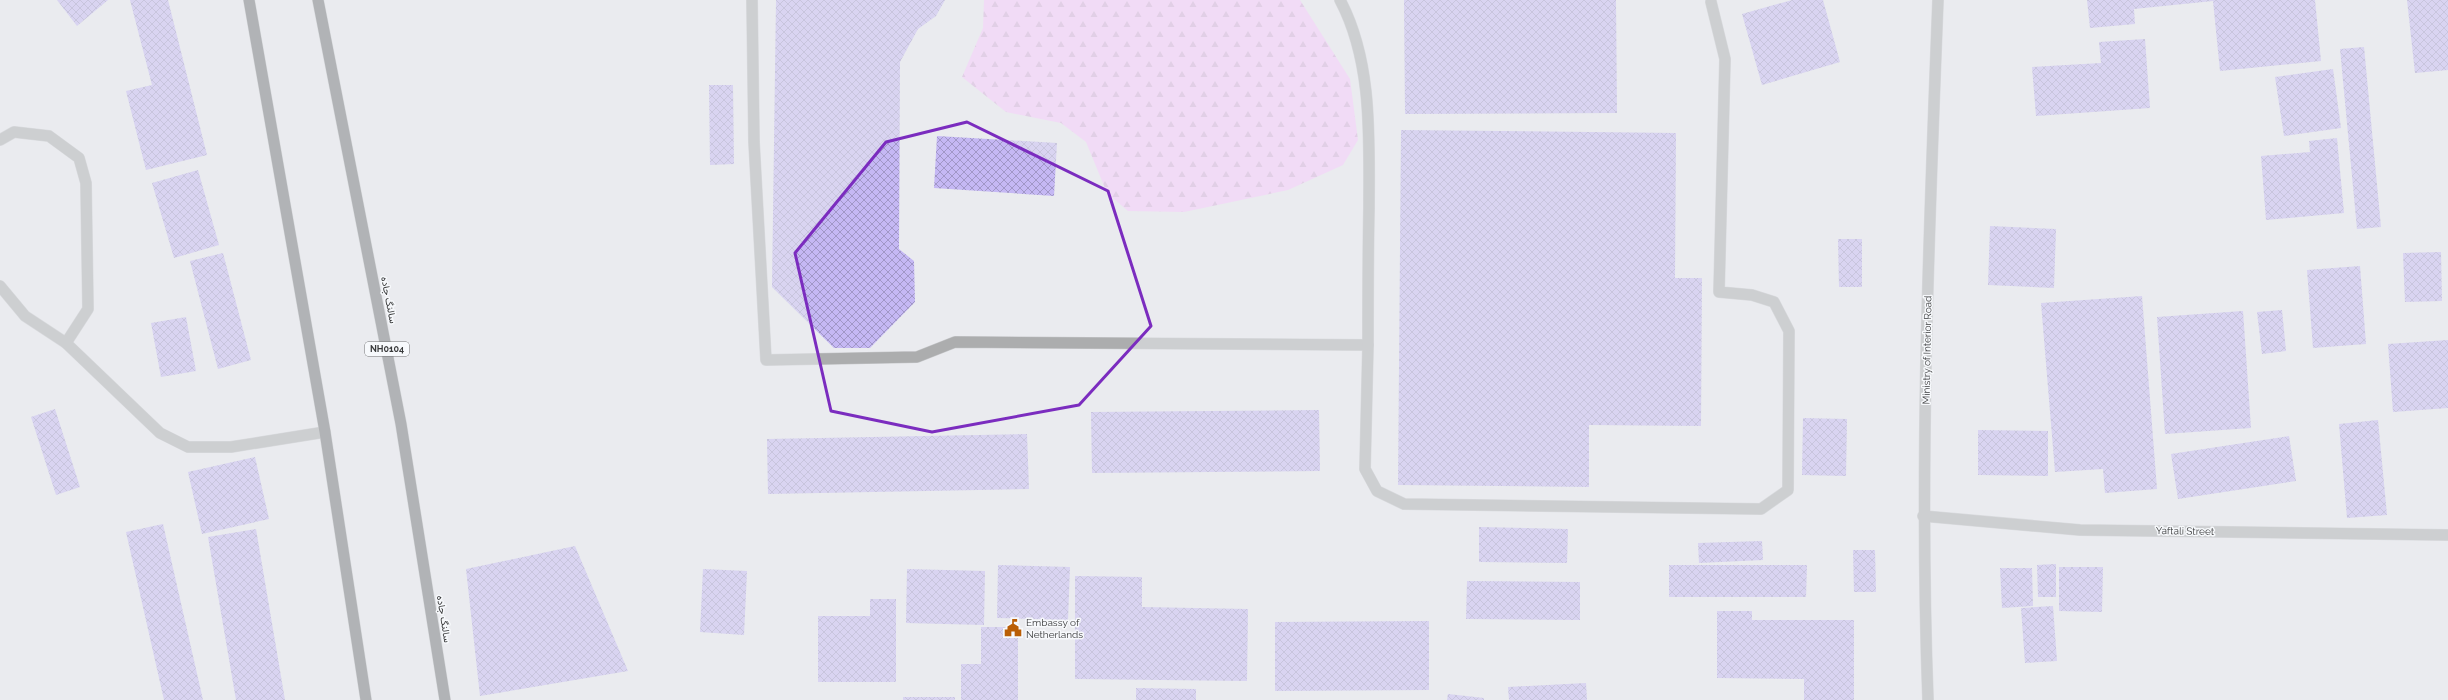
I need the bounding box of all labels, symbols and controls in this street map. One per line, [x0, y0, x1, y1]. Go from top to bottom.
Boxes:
street label: سالنگ جاده [378, 276, 399, 325]
street label: Ministry of Interior Road [1921, 296, 1933, 404]
road number: NH0104 [365, 342, 409, 356]
street label: Yaftali Street [2156, 525, 2215, 537]
street label: سالنگ جاده [434, 595, 453, 644]
place label: Embassy of Netherlands [1026, 617, 1083, 640]
public building icon: Embassy of Netherlands [1003, 618, 1023, 638]

